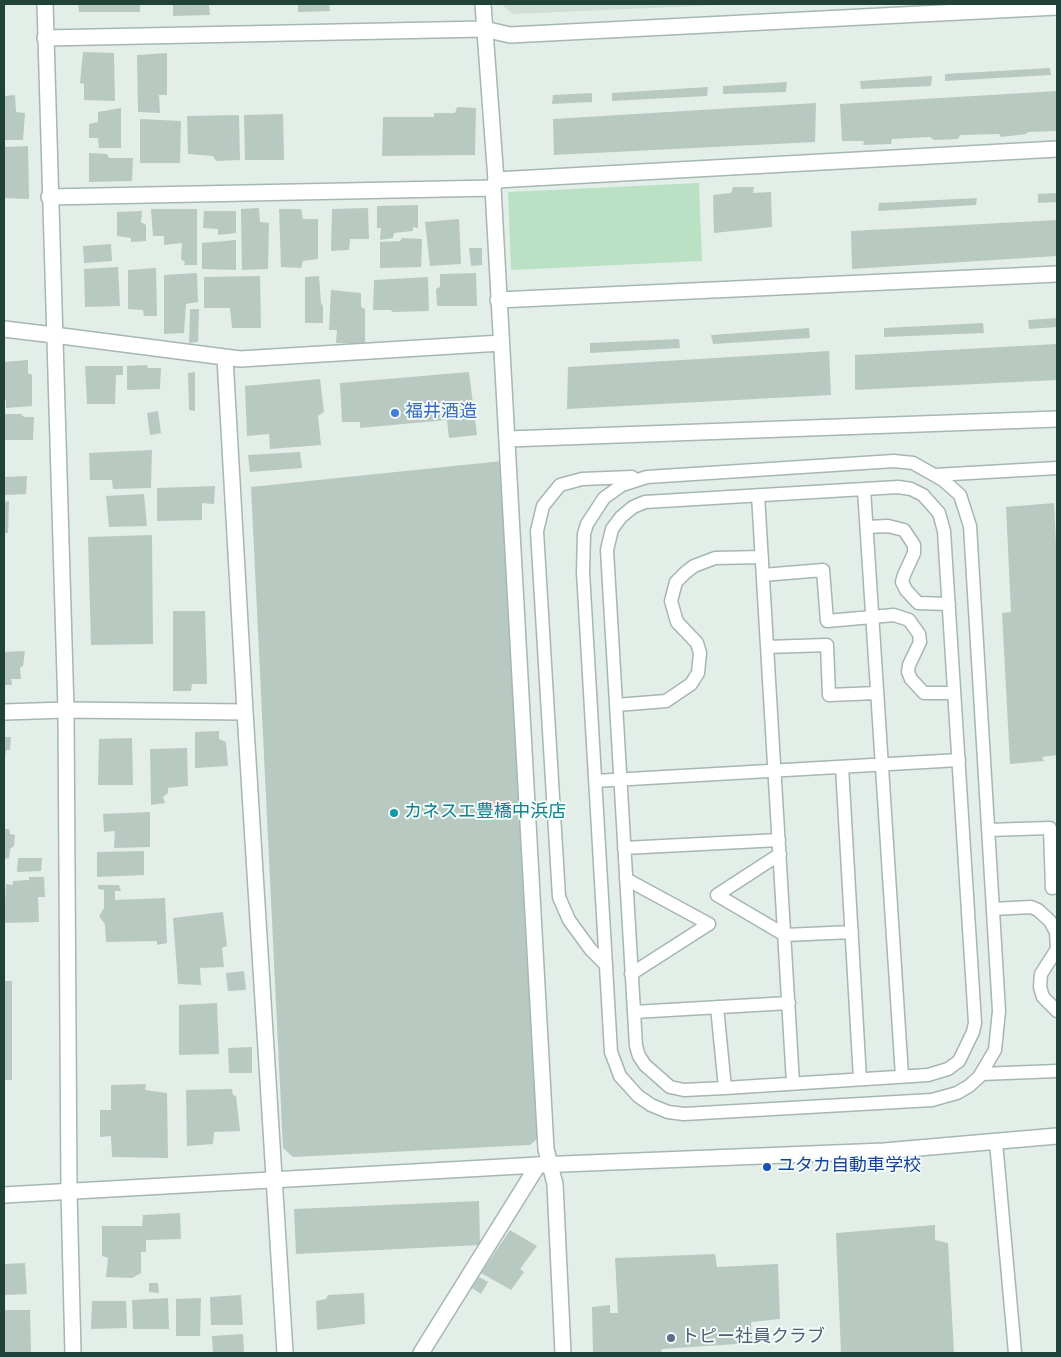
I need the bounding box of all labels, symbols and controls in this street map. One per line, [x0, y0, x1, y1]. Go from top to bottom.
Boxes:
place label: 福井酒造 [405, 402, 477, 424]
marker: 福井酒造 [389, 407, 401, 419]
place label: カネスエ豊橋中浜店 [404, 802, 566, 824]
marker: カネスエ豊橋中浜店 [388, 807, 400, 819]
place label: ユタカ自動車学校 [777, 1156, 921, 1178]
marker: ユタカ自動車学校 [761, 1161, 773, 1173]
place label: トピー社員クラブ [681, 1327, 825, 1349]
marker: トピー社員クラブ [665, 1332, 677, 1344]

